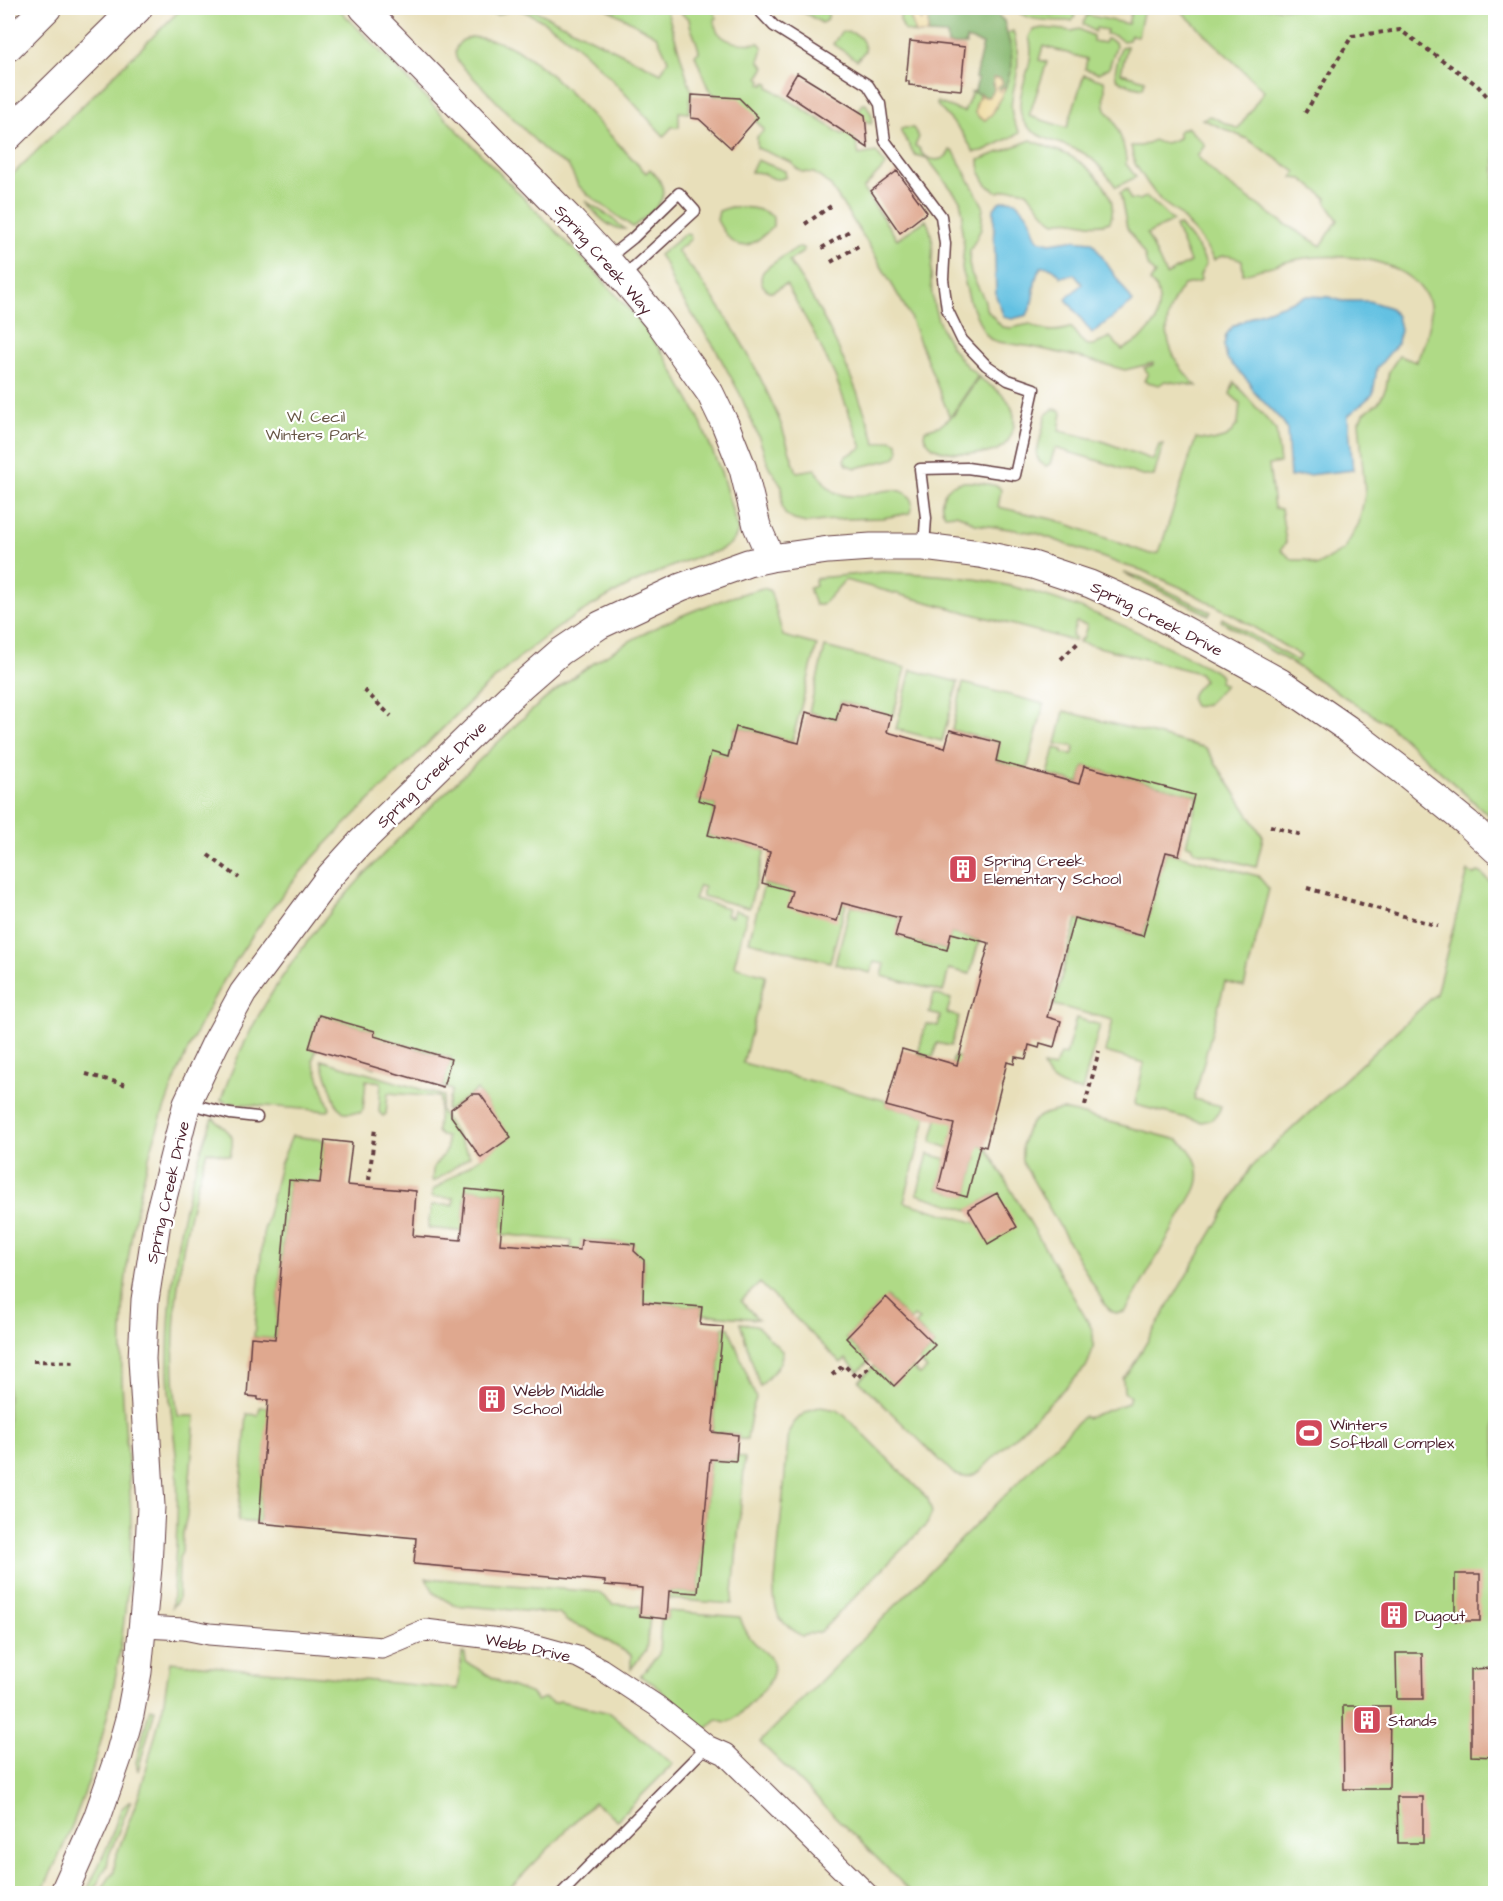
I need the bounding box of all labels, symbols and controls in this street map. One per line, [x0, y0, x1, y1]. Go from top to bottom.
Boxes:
street label: Spring Creek Way [549, 200, 657, 320]
park label: W. Cecil Winters Park [266, 406, 367, 446]
street label: Spring Creek Drive [1086, 576, 1227, 663]
street label: Spring Creek Drive [372, 716, 493, 834]
place label: Spring Creek Elementary School [984, 850, 1121, 891]
building icon: Spring Creek Elementary School [947, 853, 979, 885]
street label: Spring Creek Drive [141, 1119, 196, 1266]
place label: Webb Middle School [513, 1380, 605, 1420]
building icon: Webb Middle School [476, 1383, 508, 1415]
place label: Winters Softball Complex [1330, 1414, 1455, 1454]
sports icon: Winters Softball Complex [1293, 1417, 1325, 1449]
building icon: Dugout [1378, 1599, 1410, 1631]
place label: Dugout [1415, 1605, 1466, 1628]
street label: Webb Drive [483, 1628, 573, 1668]
building icon: Stands [1351, 1704, 1383, 1736]
place label: Stands [1388, 1710, 1437, 1732]

